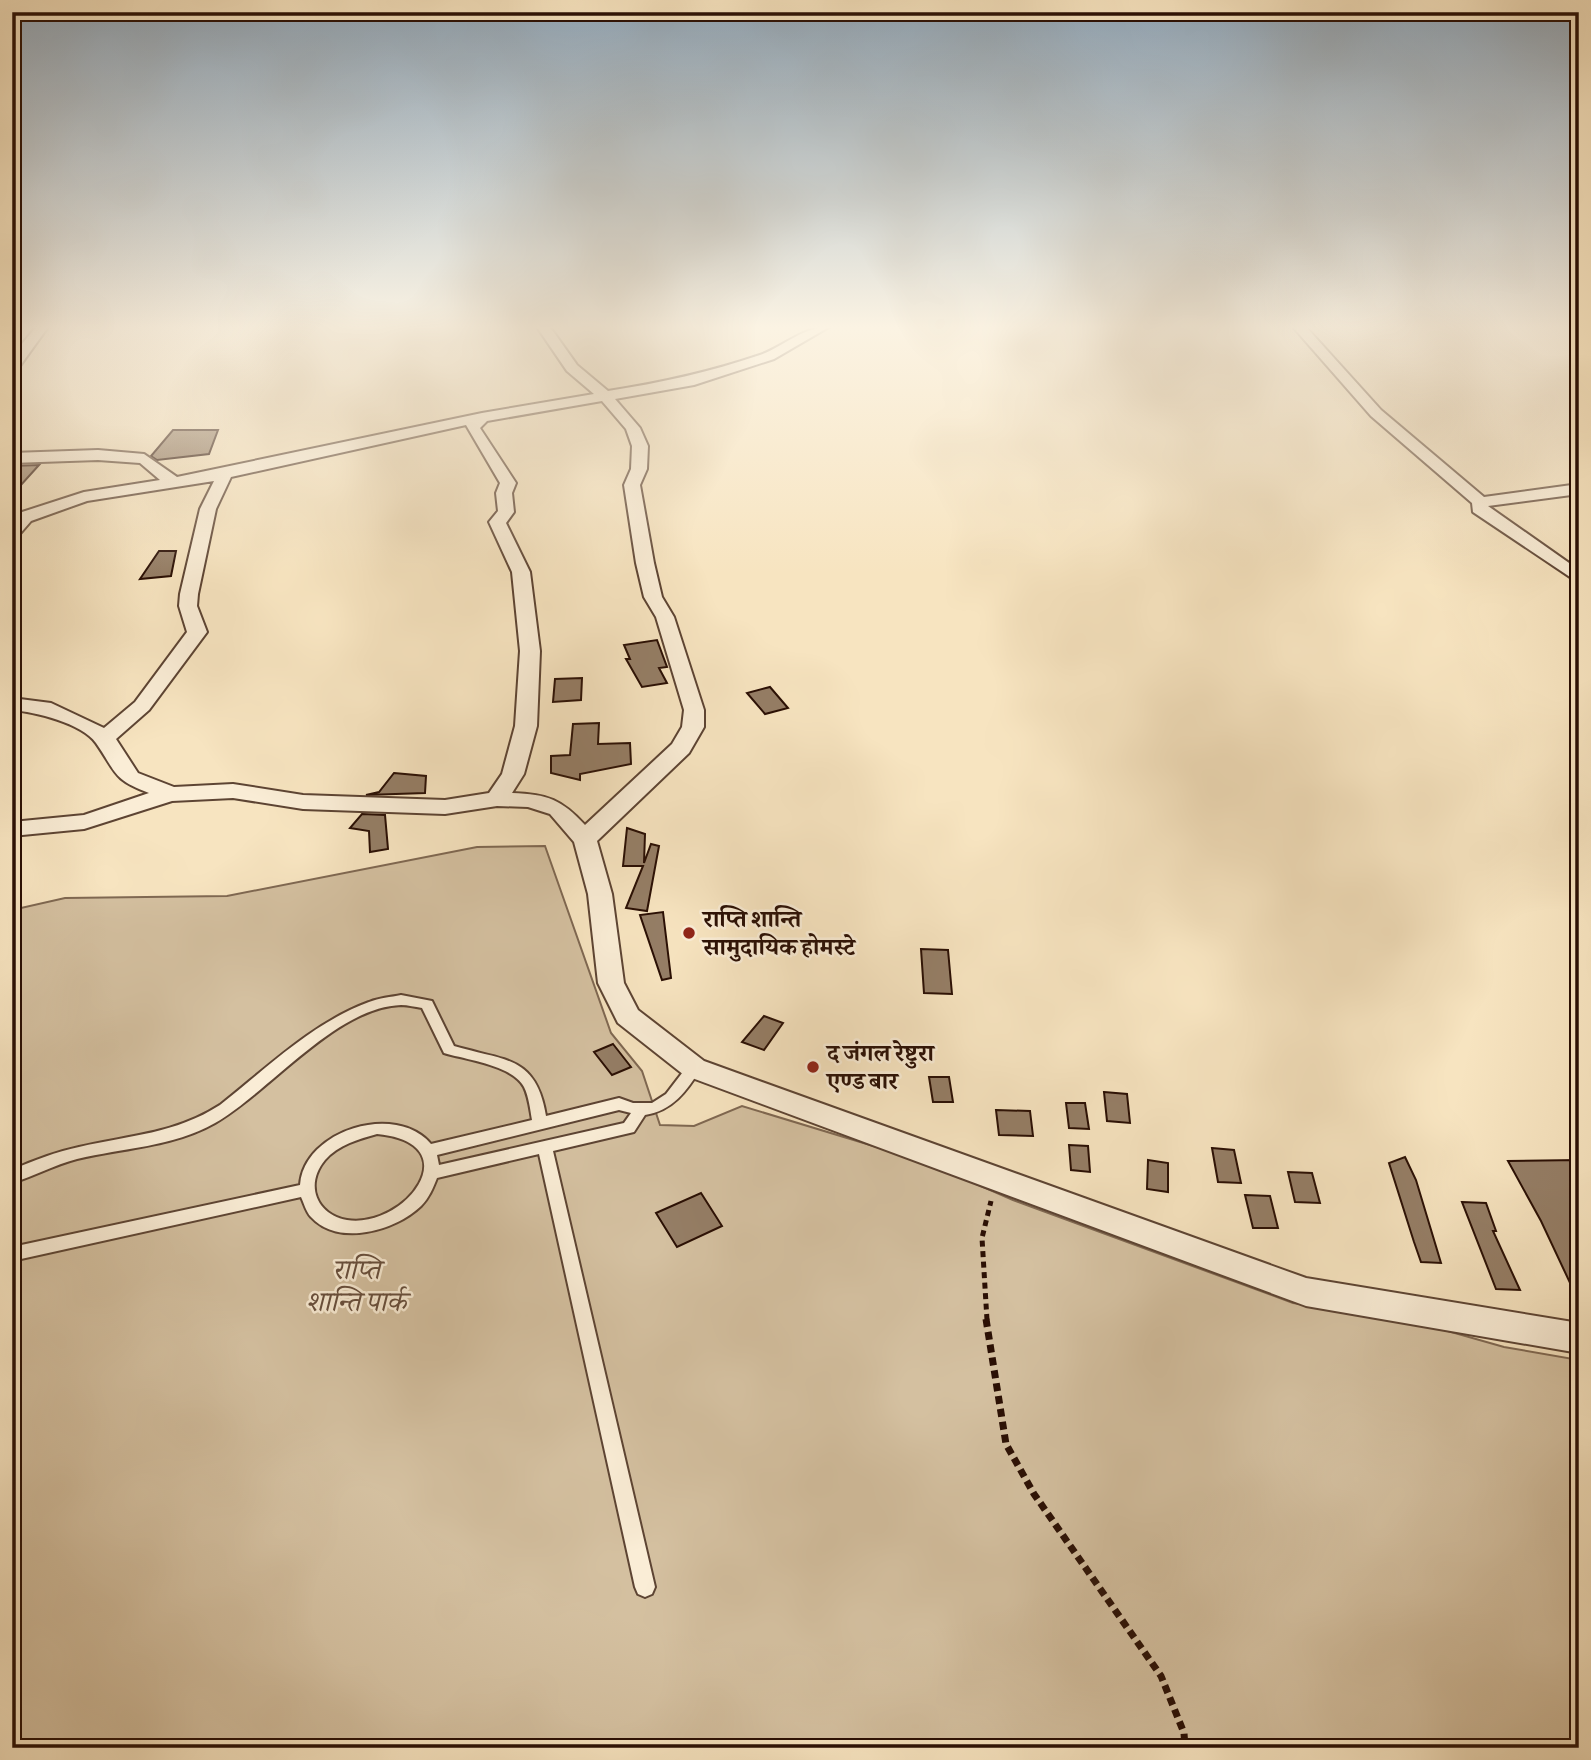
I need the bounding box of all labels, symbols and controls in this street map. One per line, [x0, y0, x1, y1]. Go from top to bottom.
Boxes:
place label: राप्ति शान्ति सामुदायिक होमस्टे [701, 903, 857, 963]
marker: राप्ति शान्ति सामुदायिक होमस्टे [681, 925, 697, 941]
place label: द जंगल रेष्टुरा एण्ड बार [825, 1037, 936, 1097]
marker: द जंगल रेष्टुरा एण्ड बार [805, 1059, 821, 1075]
park label: राप्ति शान्ति पार्क [306, 1251, 411, 1321]

